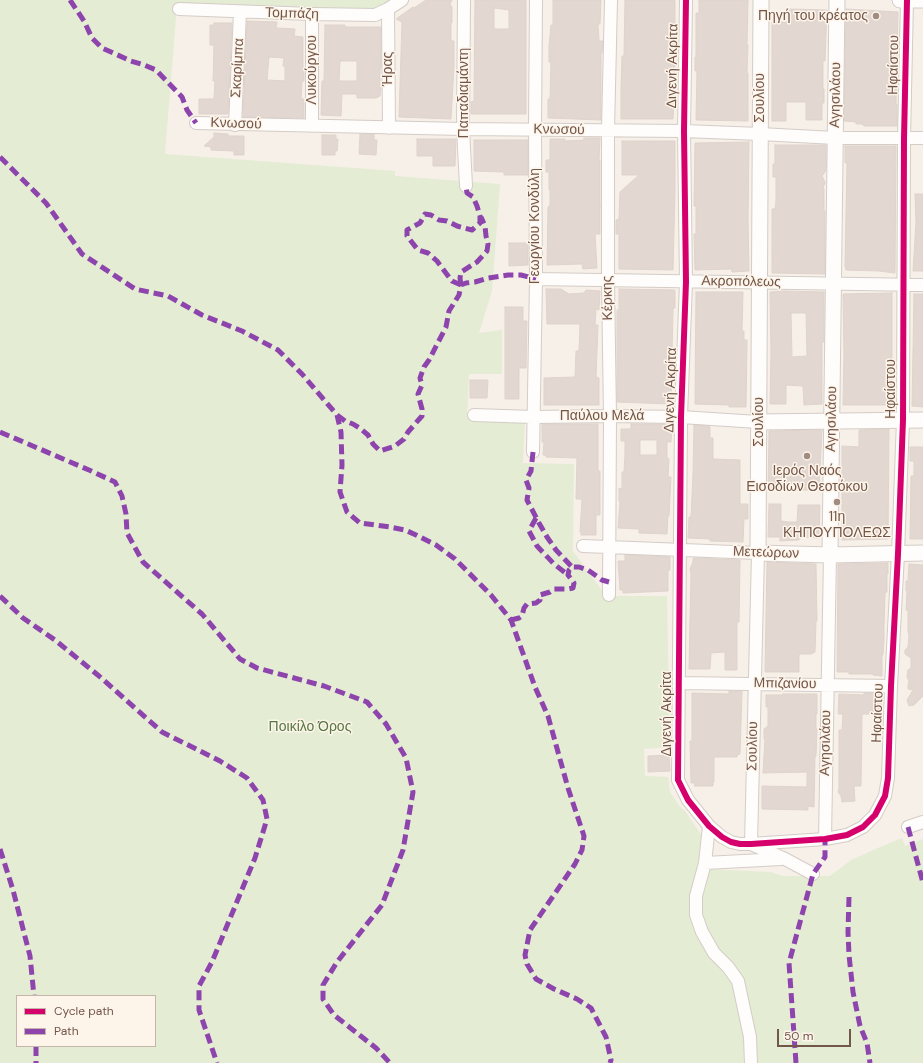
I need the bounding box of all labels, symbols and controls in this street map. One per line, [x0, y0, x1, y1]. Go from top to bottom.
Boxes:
street label: Τομπάζη [265, 5, 319, 23]
place label: Πηγή του κρέατος [758, 8, 868, 24]
marker: Πηγή του κρέατος [871, 11, 881, 21]
street label: Διγενή Ακρίτα [664, 23, 682, 109]
street label: Λυκούργου [304, 35, 320, 105]
street label: Ηφαίστου [885, 35, 903, 95]
street label: Σκαρίμπα [228, 38, 248, 98]
street label: Παπαδιαμάντη [456, 48, 472, 138]
street label: Ήρας [380, 52, 396, 86]
street label: Αγησιλάου [827, 62, 845, 128]
street label: Σουλίου [752, 73, 768, 123]
street label: Κνωσού [210, 115, 262, 133]
street label: Κνωσού [533, 121, 585, 139]
street label: Γεωργίου Κονδύλη [527, 168, 543, 284]
street label: Ακροπόλεως [701, 273, 781, 291]
street label: Κέρκης [599, 275, 617, 321]
street label: Διγενή Ακρίτα [661, 347, 681, 433]
street label: Ηφαίστου [883, 359, 899, 419]
street label: Αγησιλάου [823, 386, 841, 452]
street label: Σουλίου [751, 397, 767, 447]
street label: Παύλου Μελά [560, 408, 644, 424]
marker: Ιερός Ναός Εισοδίων Θεοτόκου [802, 451, 812, 461]
place label: Ιερός Ναός Εισοδίων Θεοτόκου [746, 463, 868, 496]
marker: 11η ΚΗΠΟΥΠΟΛΕΩΣ [832, 497, 842, 507]
place label: 11η ΚΗΠΟΥΠΟΛΕΩΣ [783, 509, 891, 542]
street label: Μετεώρων [732, 543, 800, 563]
street label: Διγενή Ακρίτα [659, 671, 675, 757]
street label: Μπιζανίου [754, 675, 816, 693]
street label: Ηφαίστου [869, 683, 887, 743]
street label: Αγησιλάου [817, 710, 835, 776]
park label: Ποικίλο Όρος [269, 719, 351, 735]
street label: Σουλίου [744, 721, 762, 771]
legend [16, 995, 156, 1047]
text: Cycle path [54, 1003, 114, 1019]
scale bar [779, 1021, 853, 1047]
text: Path [54, 1023, 79, 1039]
text: 50 m [784, 1028, 813, 1044]

